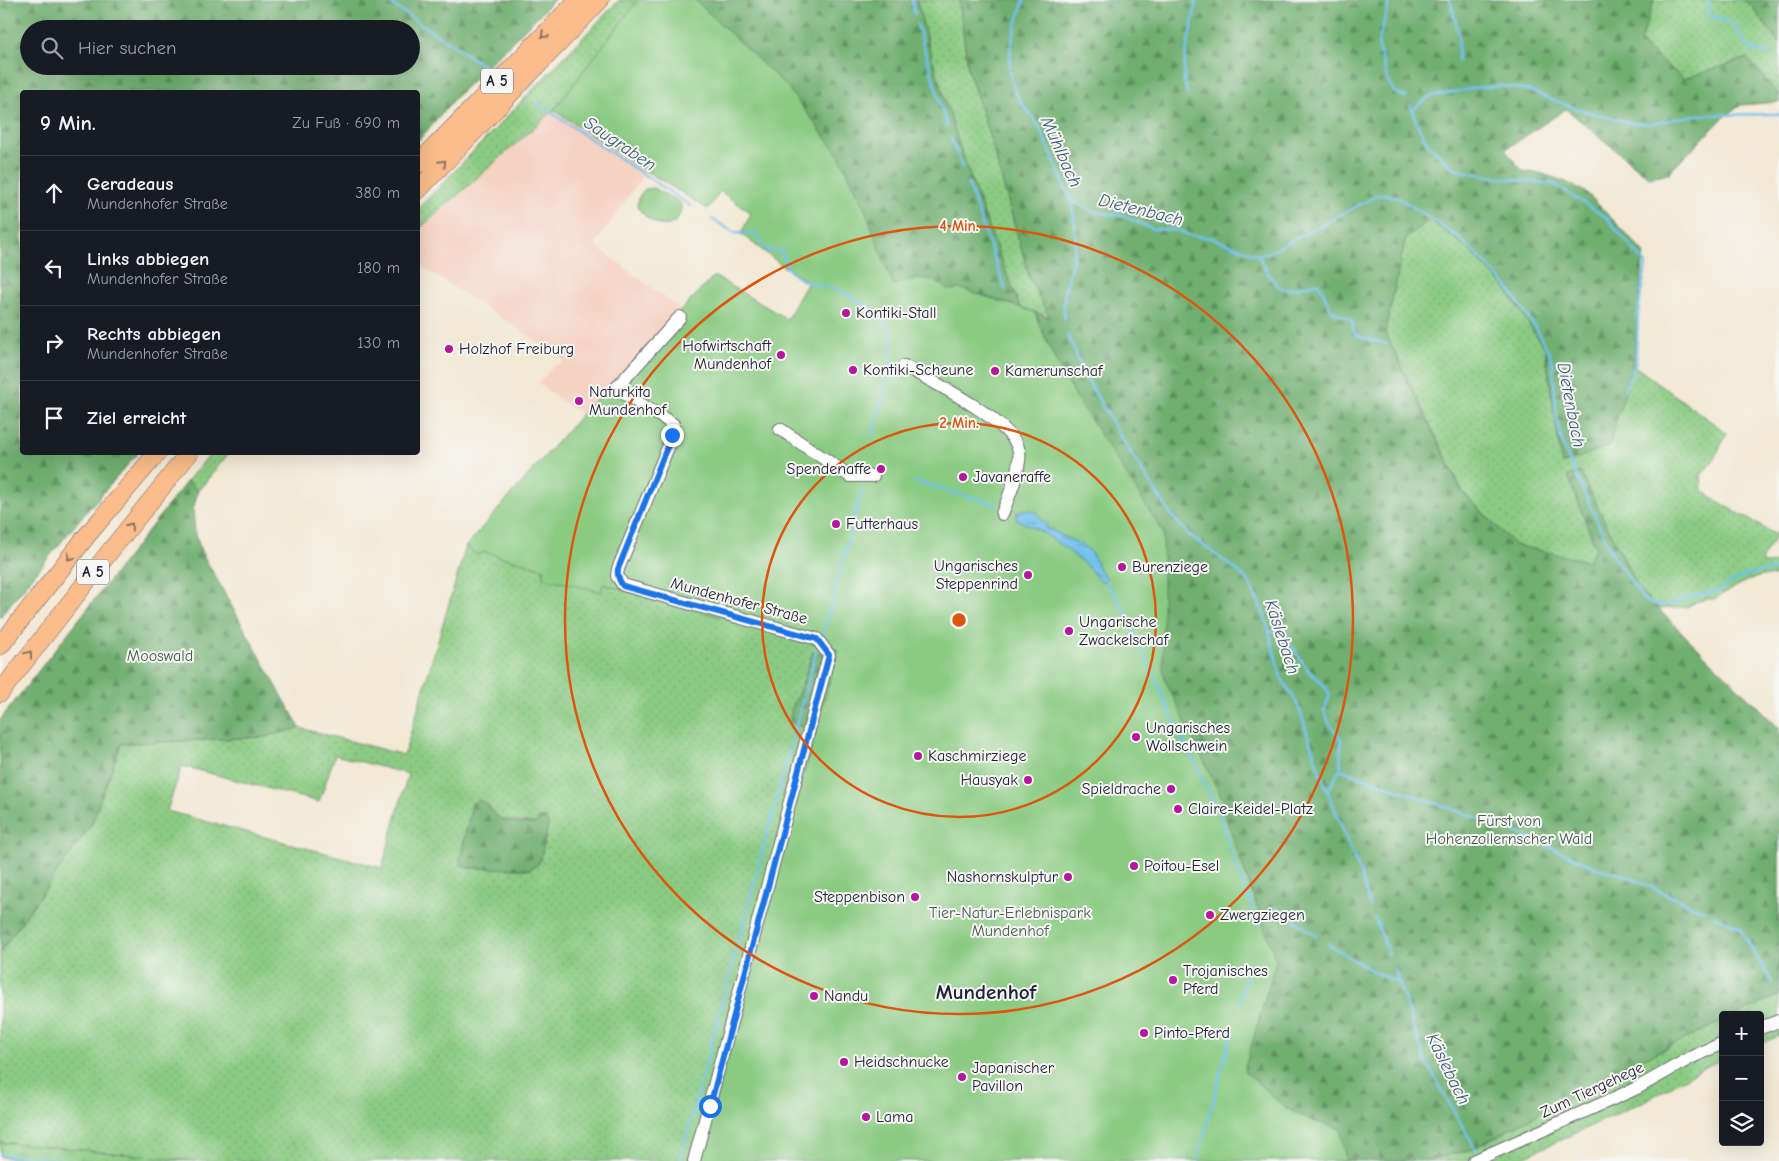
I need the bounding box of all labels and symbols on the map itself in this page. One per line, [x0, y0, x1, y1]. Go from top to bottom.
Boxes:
one-way arrow [540, 29, 549, 38]
road number: A 5 [481, 68, 513, 94]
water label: Saugraben [580, 112, 660, 176]
water label: Mühlbach [1036, 112, 1086, 191]
one-way arrow [437, 160, 446, 169]
water label: Dietenbach [1097, 189, 1185, 231]
text: 4 Min. [940, 217, 979, 235]
place label: Kontiki-Stall [856, 304, 937, 322]
marker: Kontiki-Stall [840, 307, 852, 319]
place label: Hofwirtschaft Mundenhof [682, 337, 773, 373]
place label: Holzhof Freiburg [459, 340, 574, 358]
marker: Holzhof Freiburg [443, 343, 455, 355]
marker: Hofwirtschaft Mundenhof [775, 349, 787, 361]
place label: Kontiki-Scheune [863, 361, 973, 379]
water label: Dietenbach [1552, 361, 1590, 449]
place label: Kamerunschaf [1005, 362, 1104, 380]
marker: Kontiki-Scheune [847, 364, 859, 376]
marker: Kamerunschaf [989, 365, 1001, 377]
place label: Naturkita Mundenhof [589, 383, 668, 419]
marker: Naturkita Mundenhof [573, 395, 585, 407]
text: 2 Min. [939, 414, 979, 432]
route end [661, 424, 684, 447]
place label: Spendenaffe [787, 460, 871, 478]
marker: Spendenaffe [875, 463, 887, 475]
place label: Javaneraffe [973, 468, 1051, 486]
marker: Javaneraffe [957, 471, 969, 483]
place label: Futterhaus [846, 515, 918, 533]
marker: Futterhaus [830, 518, 842, 530]
one-way arrow [124, 523, 133, 532]
one-way arrow [68, 551, 76, 560]
place label: Ungarisches Steppenrind [934, 557, 1018, 593]
place label: Burenziege [1132, 558, 1208, 576]
road number: A 5 [77, 560, 109, 584]
marker: Burenziege [1116, 561, 1128, 573]
marker: Ungarisches Steppenrind [1022, 569, 1034, 581]
street label: Mundenhofer Straße [669, 574, 809, 628]
water label: Käslebach [1260, 597, 1304, 677]
centre of rings [950, 611, 968, 629]
place label: Ungarische Zwackelschaf [1079, 613, 1170, 649]
marker: Ungarische Zwackelschaf [1063, 625, 1075, 637]
park label: Mooswald [127, 647, 193, 665]
one-way arrow [24, 651, 32, 660]
place label: Ungarisches Wollschwein [1146, 719, 1231, 755]
marker: Ungarisches Wollschwein [1130, 731, 1142, 743]
place label: Kaschmirziege [928, 747, 1026, 765]
marker: Kaschmirziege [912, 750, 924, 762]
place label: Hausyak [960, 771, 1018, 789]
marker: Hausyak [1022, 774, 1034, 786]
place label: Spieldrache [1081, 780, 1161, 798]
marker: Spieldrache [1165, 783, 1177, 795]
place label: Claire-Keidel-Platz [1188, 800, 1313, 818]
marker: Claire-Keidel-Platz [1172, 803, 1184, 815]
park label: Fürst von Hohenzollernscher Wald [1426, 812, 1592, 848]
place label: Poitou-Esel [1144, 857, 1219, 875]
marker: Poitou-Esel [1128, 860, 1140, 872]
place label: Nashornskulptur [947, 868, 1059, 886]
marker: Nashornskulptur [1062, 871, 1074, 883]
place label: Steppenbison [814, 888, 905, 906]
marker: Steppenbison [909, 891, 921, 903]
park label: Tier-Natur-Erlebnispark Mundenhof [929, 904, 1091, 940]
place label: Zwergziegen [1220, 906, 1305, 924]
marker: Zwergziegen [1204, 909, 1216, 921]
place label: Trojanisches Pferd [1183, 962, 1268, 998]
marker: Trojanisches Pferd [1167, 974, 1179, 986]
district label: Mundenhof [936, 980, 1037, 1004]
place label: Nandu [824, 987, 868, 1005]
marker: Nandu [808, 990, 820, 1002]
place label: Pinto-Pferd [1154, 1024, 1230, 1042]
marker: Pinto-Pferd [1138, 1027, 1150, 1039]
water label: Käslebach [1422, 1030, 1474, 1108]
place label: Heidschnucke [854, 1053, 949, 1071]
marker: Heidschnucke [838, 1056, 850, 1068]
street label: Zum Tiergehege [1538, 1058, 1646, 1122]
place label: Japanischer Pavillon [972, 1059, 1055, 1095]
marker: Japanischer Pavillon [956, 1071, 968, 1083]
route start [699, 1095, 722, 1118]
place label: Lama [876, 1108, 913, 1126]
marker: Lama [860, 1111, 872, 1123]

